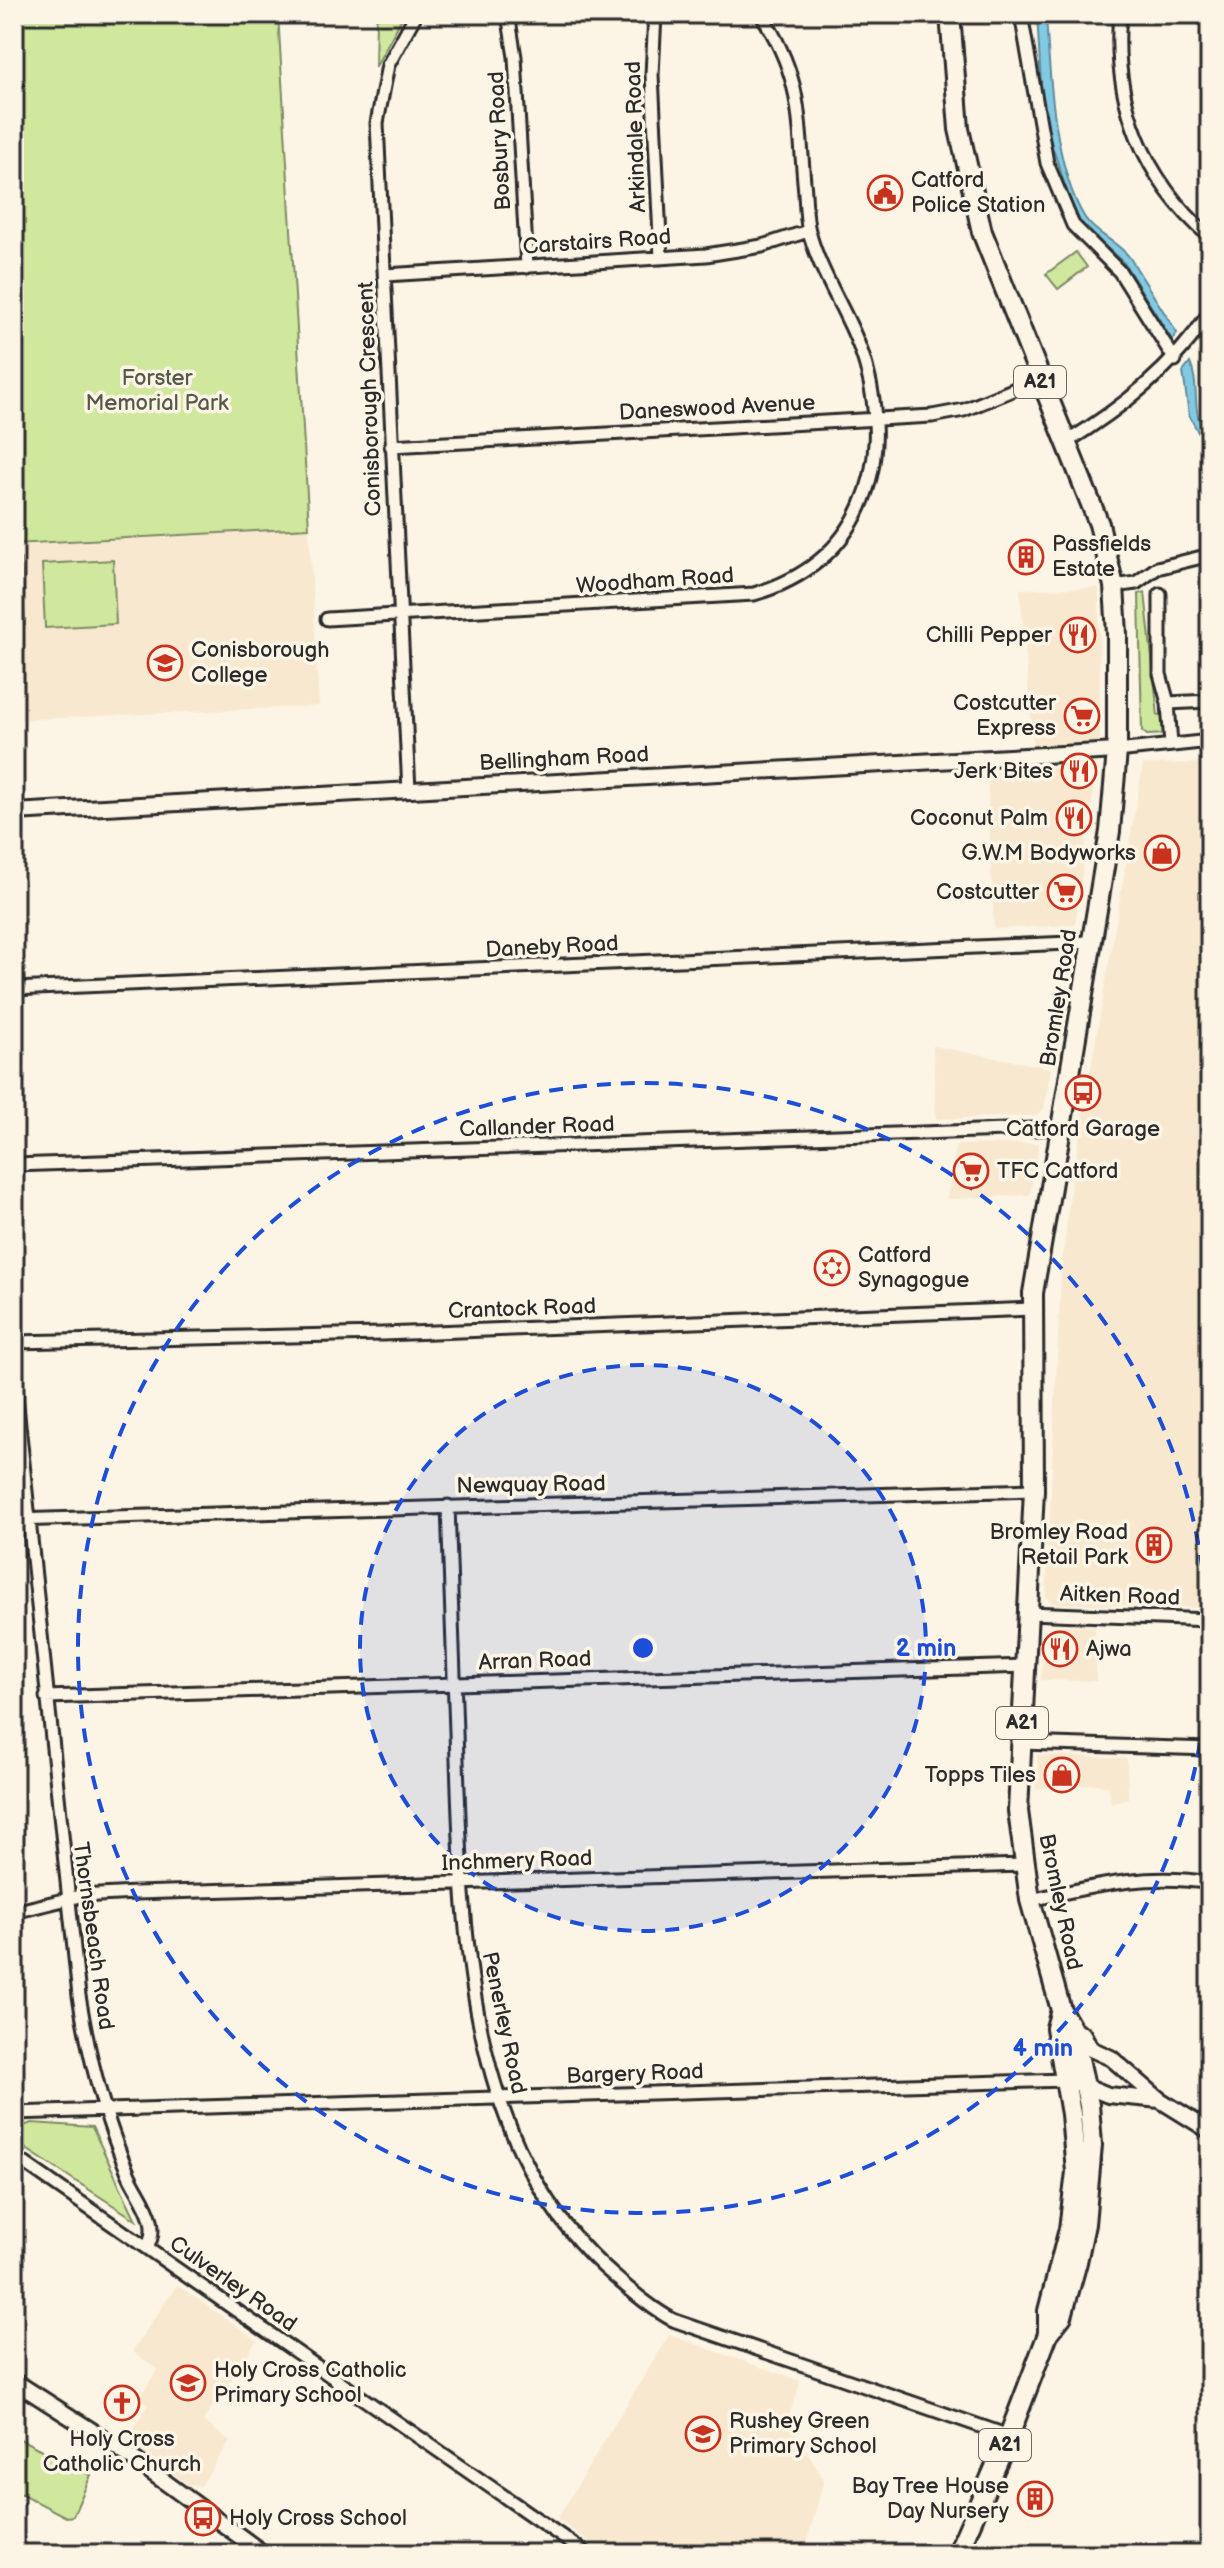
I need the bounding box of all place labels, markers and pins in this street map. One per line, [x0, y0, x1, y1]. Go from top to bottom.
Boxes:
place label: Catford Police Station [911, 167, 1045, 219]
public building icon: Catford Police Station [866, 174, 904, 212]
place label: Passfields Estate [1052, 531, 1151, 583]
building icon: Passfields Estate [1007, 538, 1045, 576]
restaurant icon: Chilli Pepper [1059, 616, 1097, 654]
place label: Chilli Pepper [926, 622, 1053, 649]
place label: Conisborough College [191, 637, 329, 689]
school or university icon: Conisborough College [146, 644, 184, 682]
place label: Costcutter Express [953, 690, 1057, 742]
supermarket icon: Costcutter Express [1063, 697, 1101, 735]
restaurant icon: Jerk Bites [1060, 752, 1098, 790]
place label: Jerk Bites [954, 758, 1053, 785]
restaurant icon: Coconut Palm [1055, 799, 1093, 837]
place label: Coconut Palm [910, 805, 1048, 832]
shop icon: G.W.M Bodyworks [1143, 834, 1181, 872]
place label: G.W.M Bodyworks [961, 840, 1136, 867]
supermarket icon: Costcutter [1046, 873, 1084, 911]
place label: Costcutter [936, 879, 1040, 906]
bus stop icon: Catford Garage [1064, 1074, 1102, 1112]
place label: Catford Garage [1006, 1116, 1160, 1143]
supermarket icon: TFC Catford [952, 1152, 990, 1190]
place label: TFC Catford [997, 1158, 1118, 1185]
place label: Catford Synagogue [858, 1242, 969, 1294]
synagogue icon: Catford Synagogue [813, 1249, 851, 1287]
place label: Bromley Road Retail Park [990, 1519, 1128, 1571]
building icon: Bromley Road Retail Park [1135, 1526, 1173, 1564]
restaurant icon: Ajwa [1041, 1630, 1079, 1668]
centre of rings [629, 1634, 657, 1662]
place label: Ajwa [1086, 1636, 1132, 1663]
shop icon: Topps Tiles [1043, 1756, 1081, 1794]
place label: Topps Tiles [925, 1762, 1036, 1789]
place label: Holy Cross Catholic Primary School [214, 2357, 407, 2409]
school or university icon: Holy Cross Catholic Primary School [169, 2364, 207, 2402]
church icon: Holy Cross Catholic Church [103, 2384, 141, 2422]
place label: Rushey Green Primary School [729, 2408, 877, 2460]
school or university icon: Rushey Green Primary School [684, 2415, 722, 2453]
place label: Holy Cross Catholic Church [43, 2426, 201, 2478]
place label: Bay Tree House Day Nursery [851, 2473, 1009, 2525]
building icon: Bay Tree House Day Nursery [1016, 2480, 1054, 2518]
bus stop icon: Holy Cross School [184, 2499, 222, 2537]
place label: Holy Cross School [229, 2505, 407, 2532]

